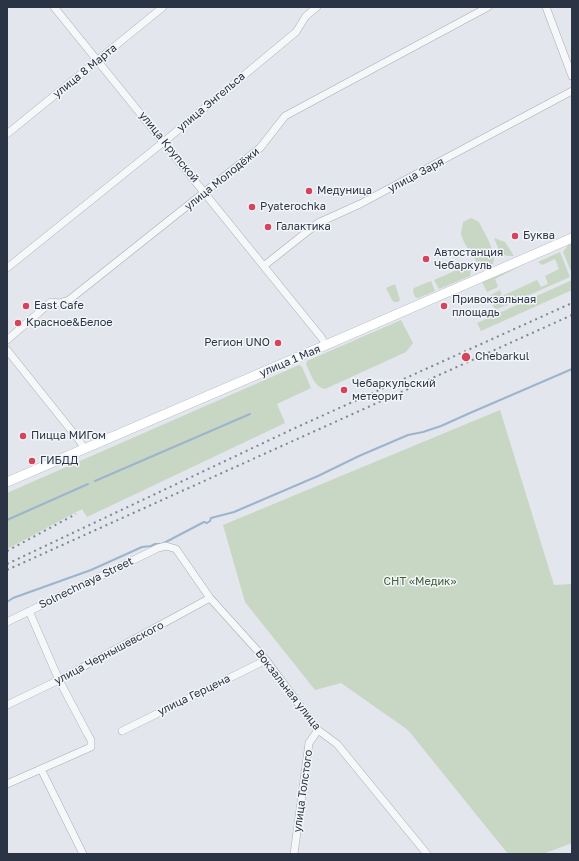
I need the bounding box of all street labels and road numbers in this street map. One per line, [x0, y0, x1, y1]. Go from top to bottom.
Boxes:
street label: улица 8 Марта [50, 41, 120, 101]
street label: улица Энгельса [174, 70, 248, 134]
street label: улица Крупской [136, 109, 202, 185]
street label: улица Молодёжи [182, 145, 262, 213]
street label: улица Заря [386, 155, 446, 195]
street label: улица 1 Мая [258, 342, 322, 380]
street label: Solnechnaya Street [37, 554, 135, 612]
street label: улица Чернышевского [52, 619, 166, 687]
street label: Вокзальная улица [252, 647, 324, 733]
street label: улица Герцена [156, 672, 232, 718]
street label: улица Толстого [291, 749, 315, 833]

